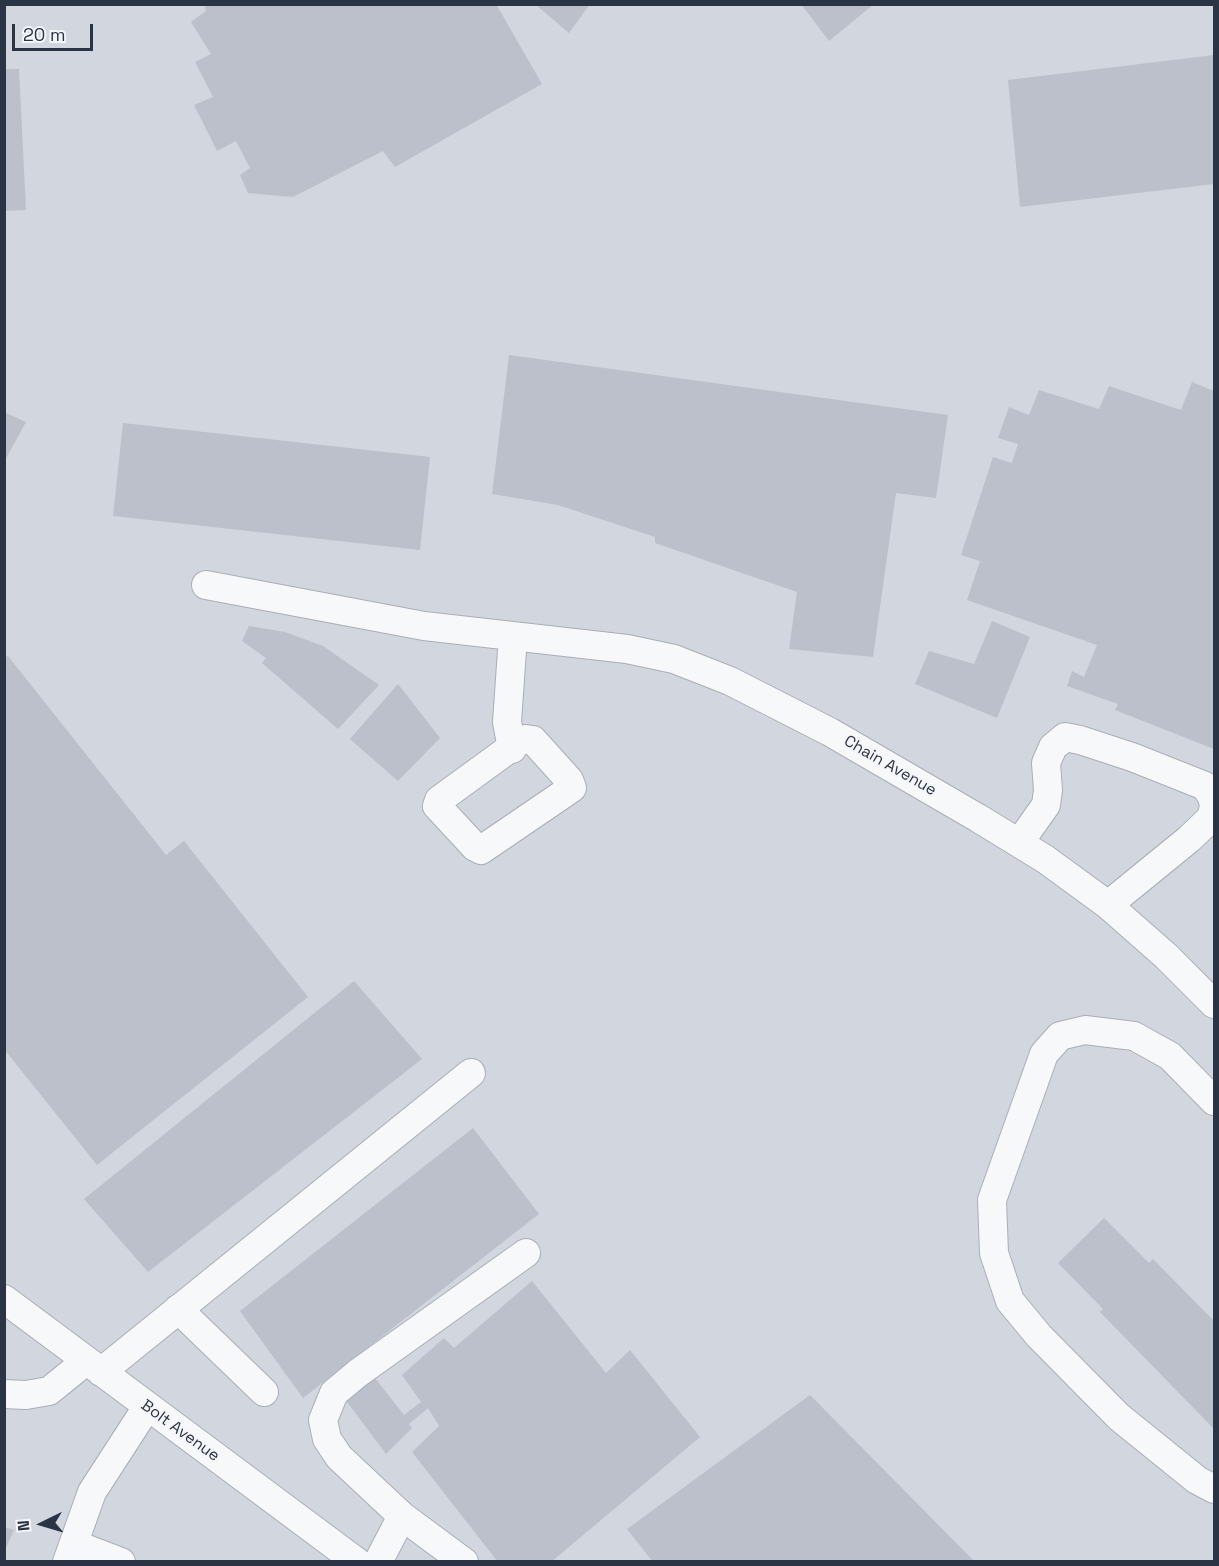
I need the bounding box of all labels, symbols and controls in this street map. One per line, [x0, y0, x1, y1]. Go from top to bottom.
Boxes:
scale bar [15, 12, 96, 50]
text: 20 m [23, 23, 66, 46]
street label: Chain Avenue [840, 732, 940, 800]
street label: Bolt Avenue [137, 1396, 223, 1466]
north arrow [12, 1494, 72, 1554]
text: N [13, 1519, 34, 1532]

